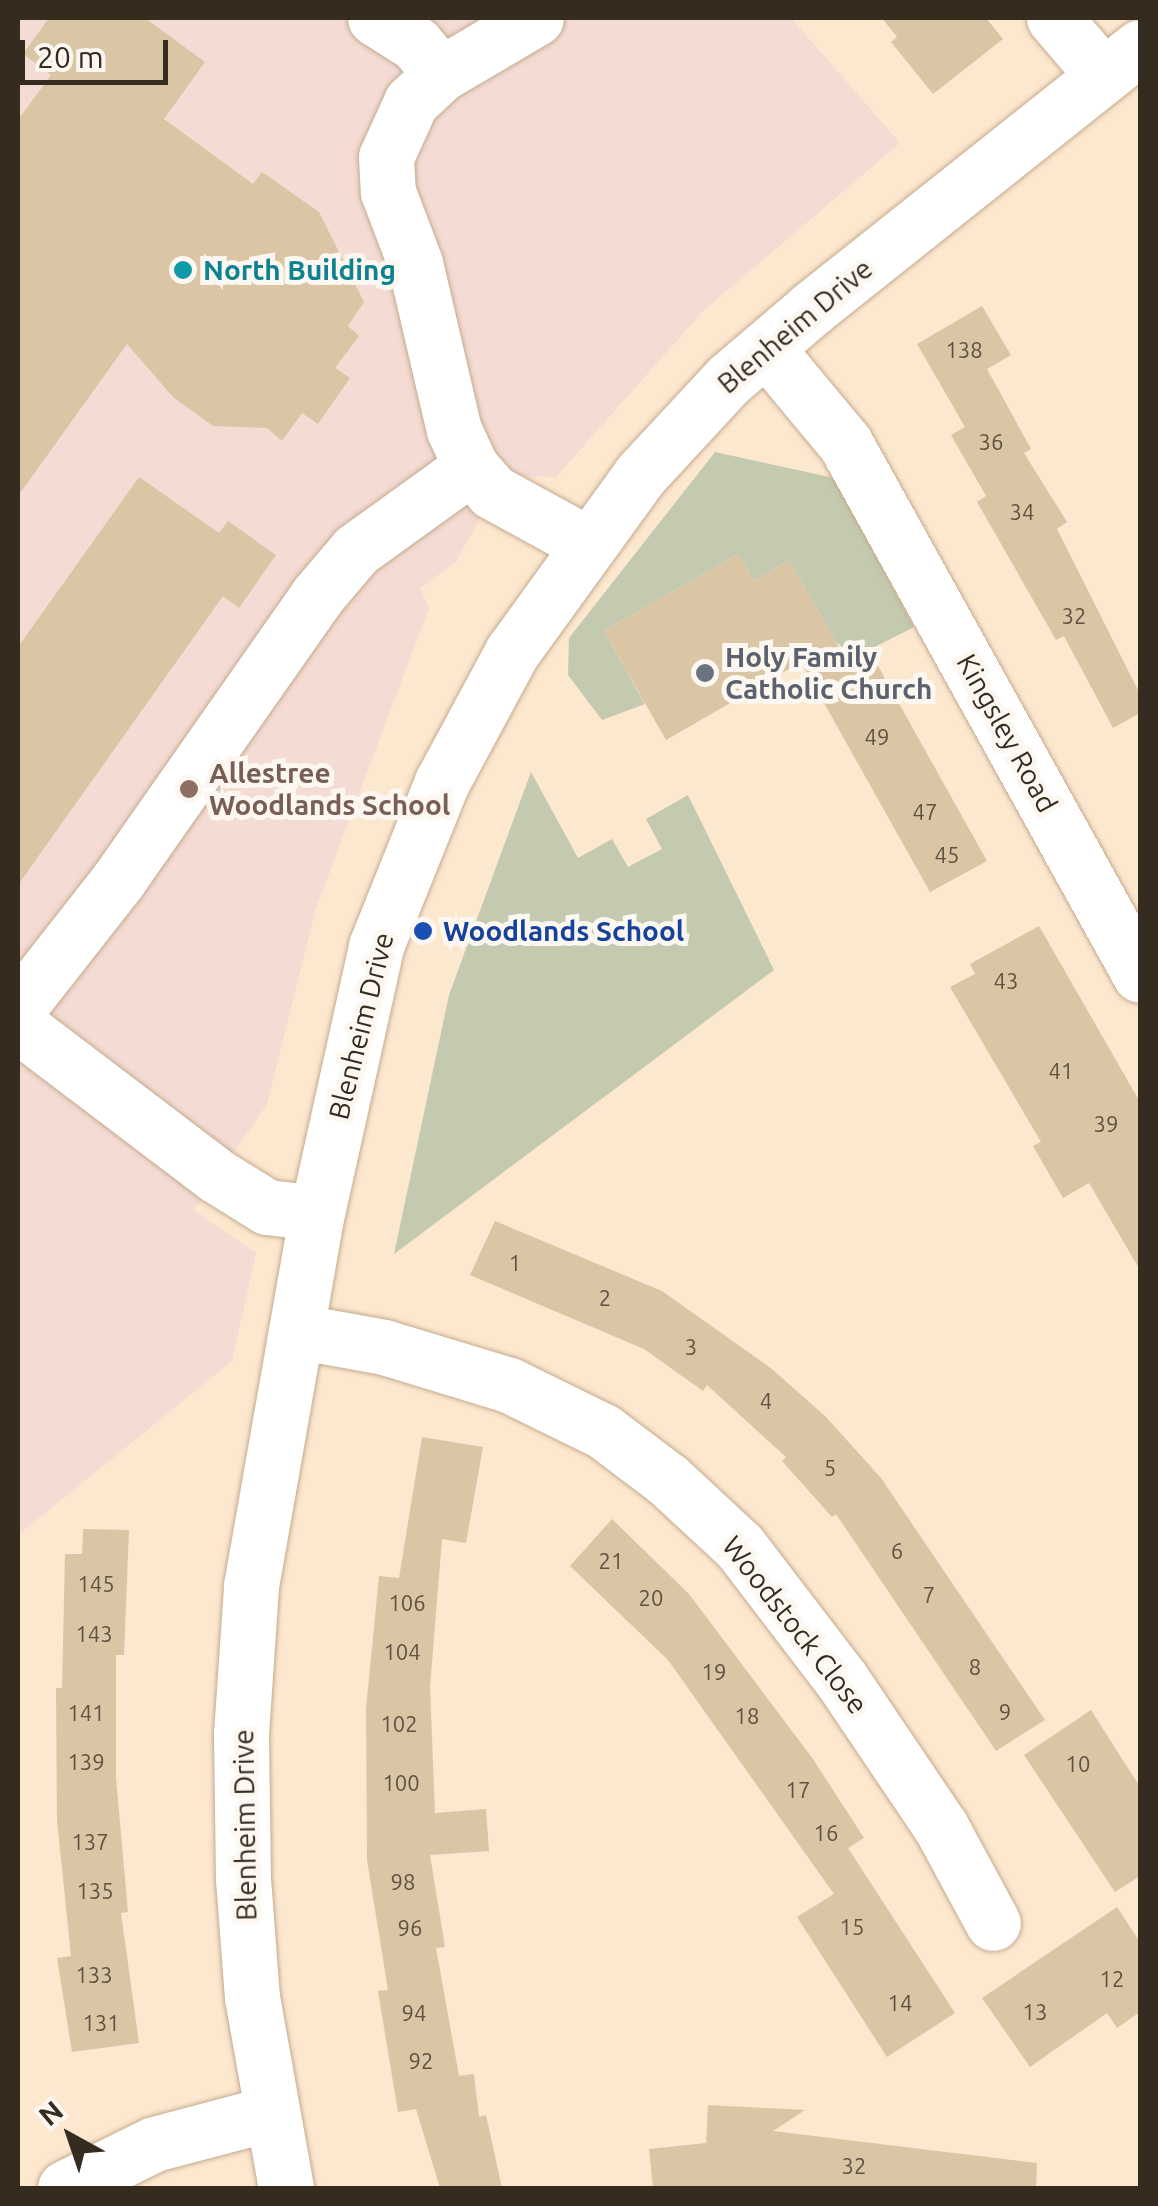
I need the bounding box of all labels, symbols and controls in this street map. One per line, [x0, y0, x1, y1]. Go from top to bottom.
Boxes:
scale bar [25, 20, 172, 82]
text: 20 m [37, 40, 104, 74]
street label: Blenheim Drive [711, 252, 879, 400]
place label: North Building [203, 253, 396, 287]
marker: North Building [172, 259, 194, 281]
house number: 138 [945, 337, 983, 363]
house number: 36 [979, 429, 1003, 455]
house number: 34 [1010, 499, 1034, 525]
house number: 32 [1062, 603, 1086, 629]
place label: Holy Family Catholic Church [725, 640, 932, 706]
street label: Kingsley Road [950, 648, 1064, 818]
marker: Holy Family Catholic Church [694, 662, 716, 684]
house number: 49 [865, 724, 889, 750]
place label: Allestree Woodlands School [209, 756, 450, 822]
marker: Allestree Woodlands School [178, 778, 200, 800]
house number: 47 [913, 799, 937, 825]
house number: 45 [935, 842, 959, 868]
place label: Woodlands School [443, 914, 684, 948]
marker: Woodlands School [412, 920, 434, 942]
street label: Blenheim Drive [322, 929, 400, 1123]
house number: 43 [994, 968, 1018, 994]
house number: 41 [1049, 1058, 1073, 1084]
house number: 39 [1094, 1111, 1118, 1137]
house number: 1 [509, 1250, 521, 1276]
house number: 2 [599, 1285, 611, 1311]
house number: 3 [685, 1334, 697, 1360]
house number: 4 [760, 1388, 772, 1414]
house number: 5 [824, 1455, 836, 1481]
street label: Woodstock Close [715, 1529, 875, 1721]
house number: 6 [891, 1538, 903, 1564]
house number: 21 [599, 1548, 623, 1574]
house number: 145 [77, 1571, 115, 1597]
house number: 7 [923, 1582, 935, 1608]
house number: 20 [639, 1585, 663, 1611]
house number: 106 [388, 1590, 426, 1616]
house number: 143 [75, 1621, 113, 1647]
house number: 104 [383, 1639, 421, 1665]
house number: 8 [969, 1654, 981, 1680]
house number: 19 [702, 1659, 726, 1685]
house number: 9 [999, 1699, 1011, 1725]
house number: 141 [67, 1700, 105, 1726]
house number: 18 [735, 1703, 759, 1729]
house number: 102 [380, 1711, 418, 1737]
street label: Blenheim Drive [227, 1729, 263, 1921]
house number: 139 [67, 1749, 105, 1775]
house number: 10 [1066, 1751, 1090, 1777]
house number: 100 [382, 1770, 420, 1796]
house number: 17 [786, 1777, 810, 1803]
house number: 16 [814, 1820, 838, 1846]
house number: 137 [71, 1829, 109, 1855]
house number: 98 [391, 1869, 415, 1895]
house number: 135 [76, 1878, 114, 1904]
house number: 15 [840, 1914, 864, 1940]
house number: 96 [398, 1915, 422, 1941]
house number: 133 [75, 1962, 113, 1988]
house number: 12 [1100, 1966, 1124, 1992]
house number: 14 [888, 1990, 912, 2016]
house number: 13 [1023, 1999, 1047, 2025]
house number: 94 [402, 2000, 426, 2026]
house number: 131 [82, 2010, 120, 2036]
house number: 92 [409, 2048, 433, 2074]
north arrow [20, 2086, 120, 2186]
text: N [32, 2094, 68, 2131]
house number: 32 [842, 2153, 866, 2179]

